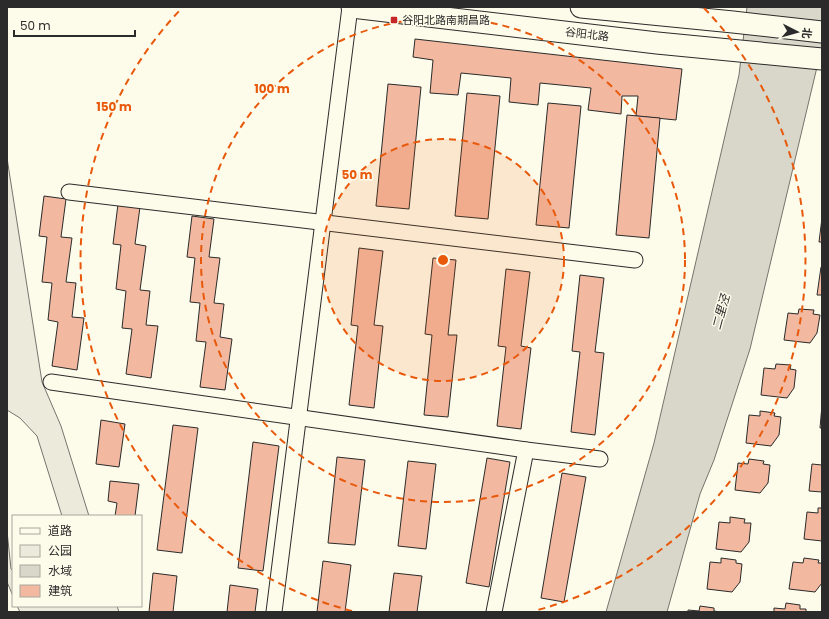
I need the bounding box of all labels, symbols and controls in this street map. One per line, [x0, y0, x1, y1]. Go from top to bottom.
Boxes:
scale bar [14, 12, 135, 38]
place label: 谷阳北路南期昌路 [402, 12, 490, 28]
north arrow [777, 12, 817, 52]
marker: 谷阳北路南期昌路 [389, 15, 399, 25]
text: 50 m [20, 17, 51, 34]
street label: 谷阳北路 [564, 23, 610, 45]
text: 北 [798, 27, 815, 39]
text: 100 m [254, 80, 290, 97]
text: 150 m [96, 98, 132, 115]
text: 50 m [342, 166, 373, 183]
centre of rings [436, 253, 450, 267]
water label: 二里泾 [708, 291, 734, 331]
legend [12, 515, 142, 607]
text: 道路 [48, 522, 72, 539]
text: 公园 [48, 542, 72, 559]
text: 水域 [48, 562, 72, 579]
text: 建筑 [48, 582, 72, 599]

